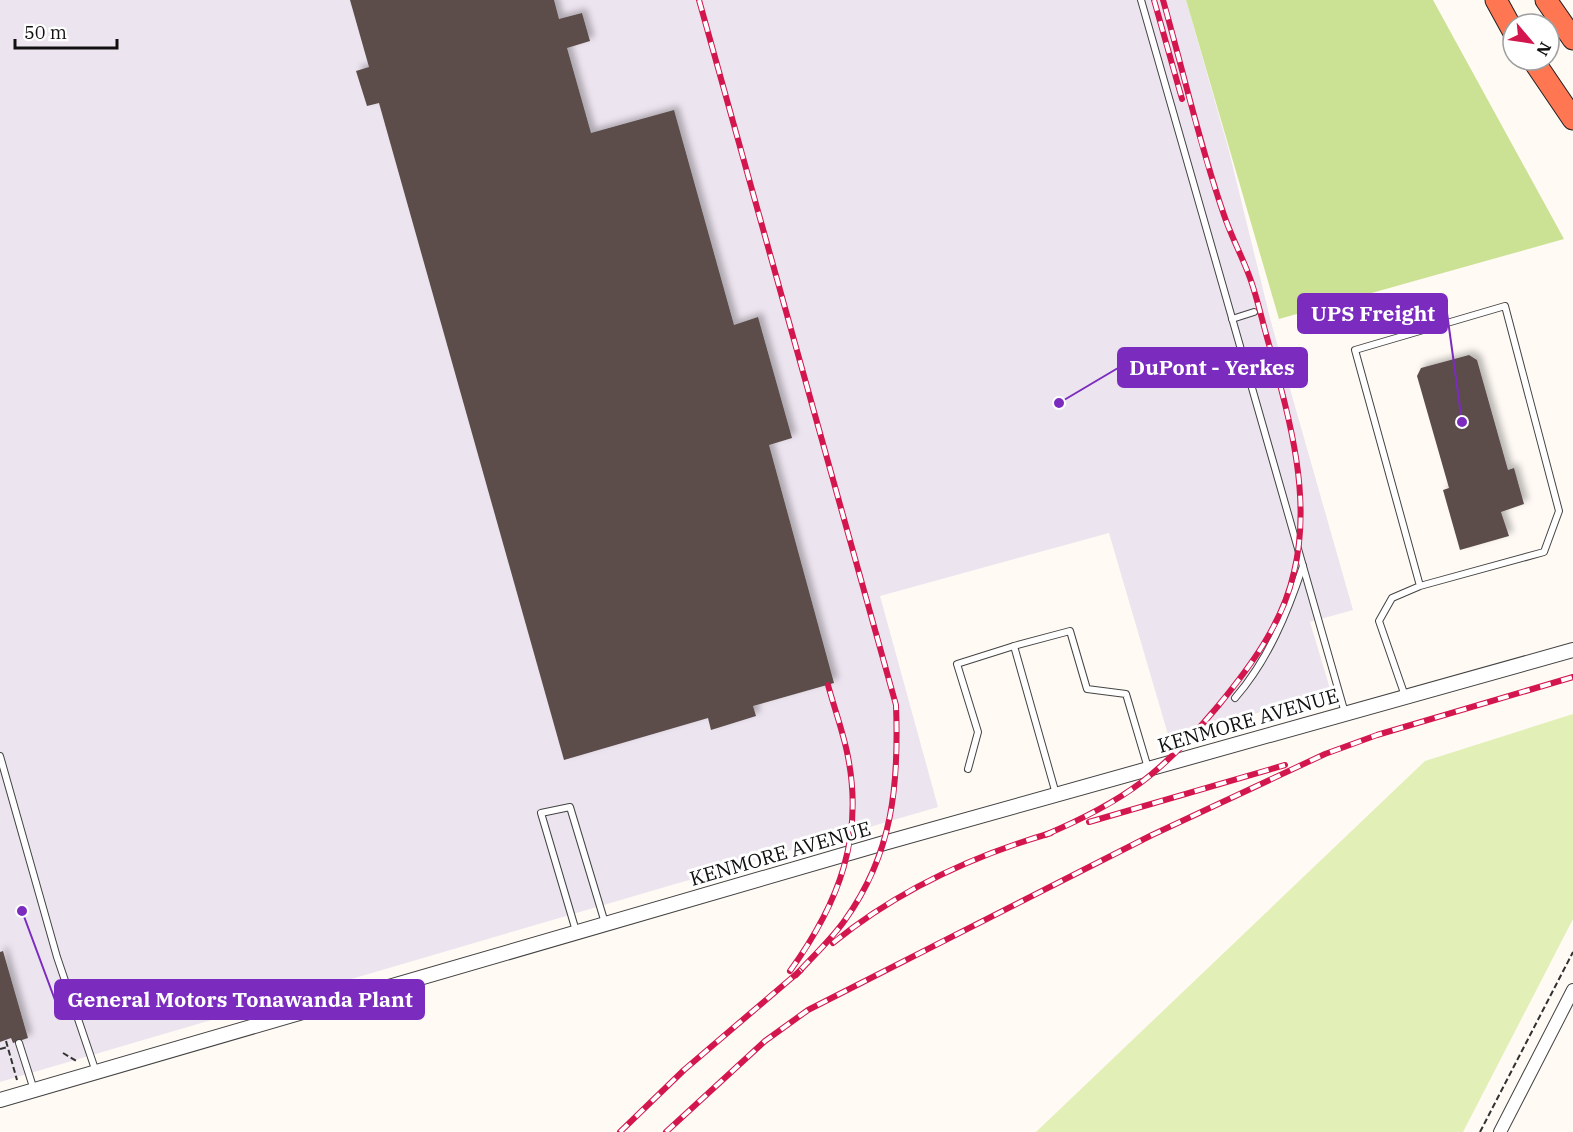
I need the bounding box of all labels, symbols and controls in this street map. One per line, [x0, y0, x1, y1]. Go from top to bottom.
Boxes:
scale bar [15, 12, 117, 50]
north arrow [1501, 12, 1561, 72]
text: 50 m [24, 21, 67, 44]
text: N [1532, 39, 1556, 60]
callout: UPS Freight [1298, 294, 1447, 333]
text: UPS Freight [1311, 299, 1435, 327]
callout: DuPont - Yerkes [1118, 348, 1307, 387]
text: DuPont - Yerkes [1129, 353, 1295, 381]
street label: KENMORE AVENUE [1154, 681, 1342, 759]
street label: KENMORE AVENUE [686, 814, 874, 892]
callout: General Motors Tonawanda Plant [55, 980, 424, 1019]
text: General Motors Tonawanda Plant [67, 985, 413, 1013]

